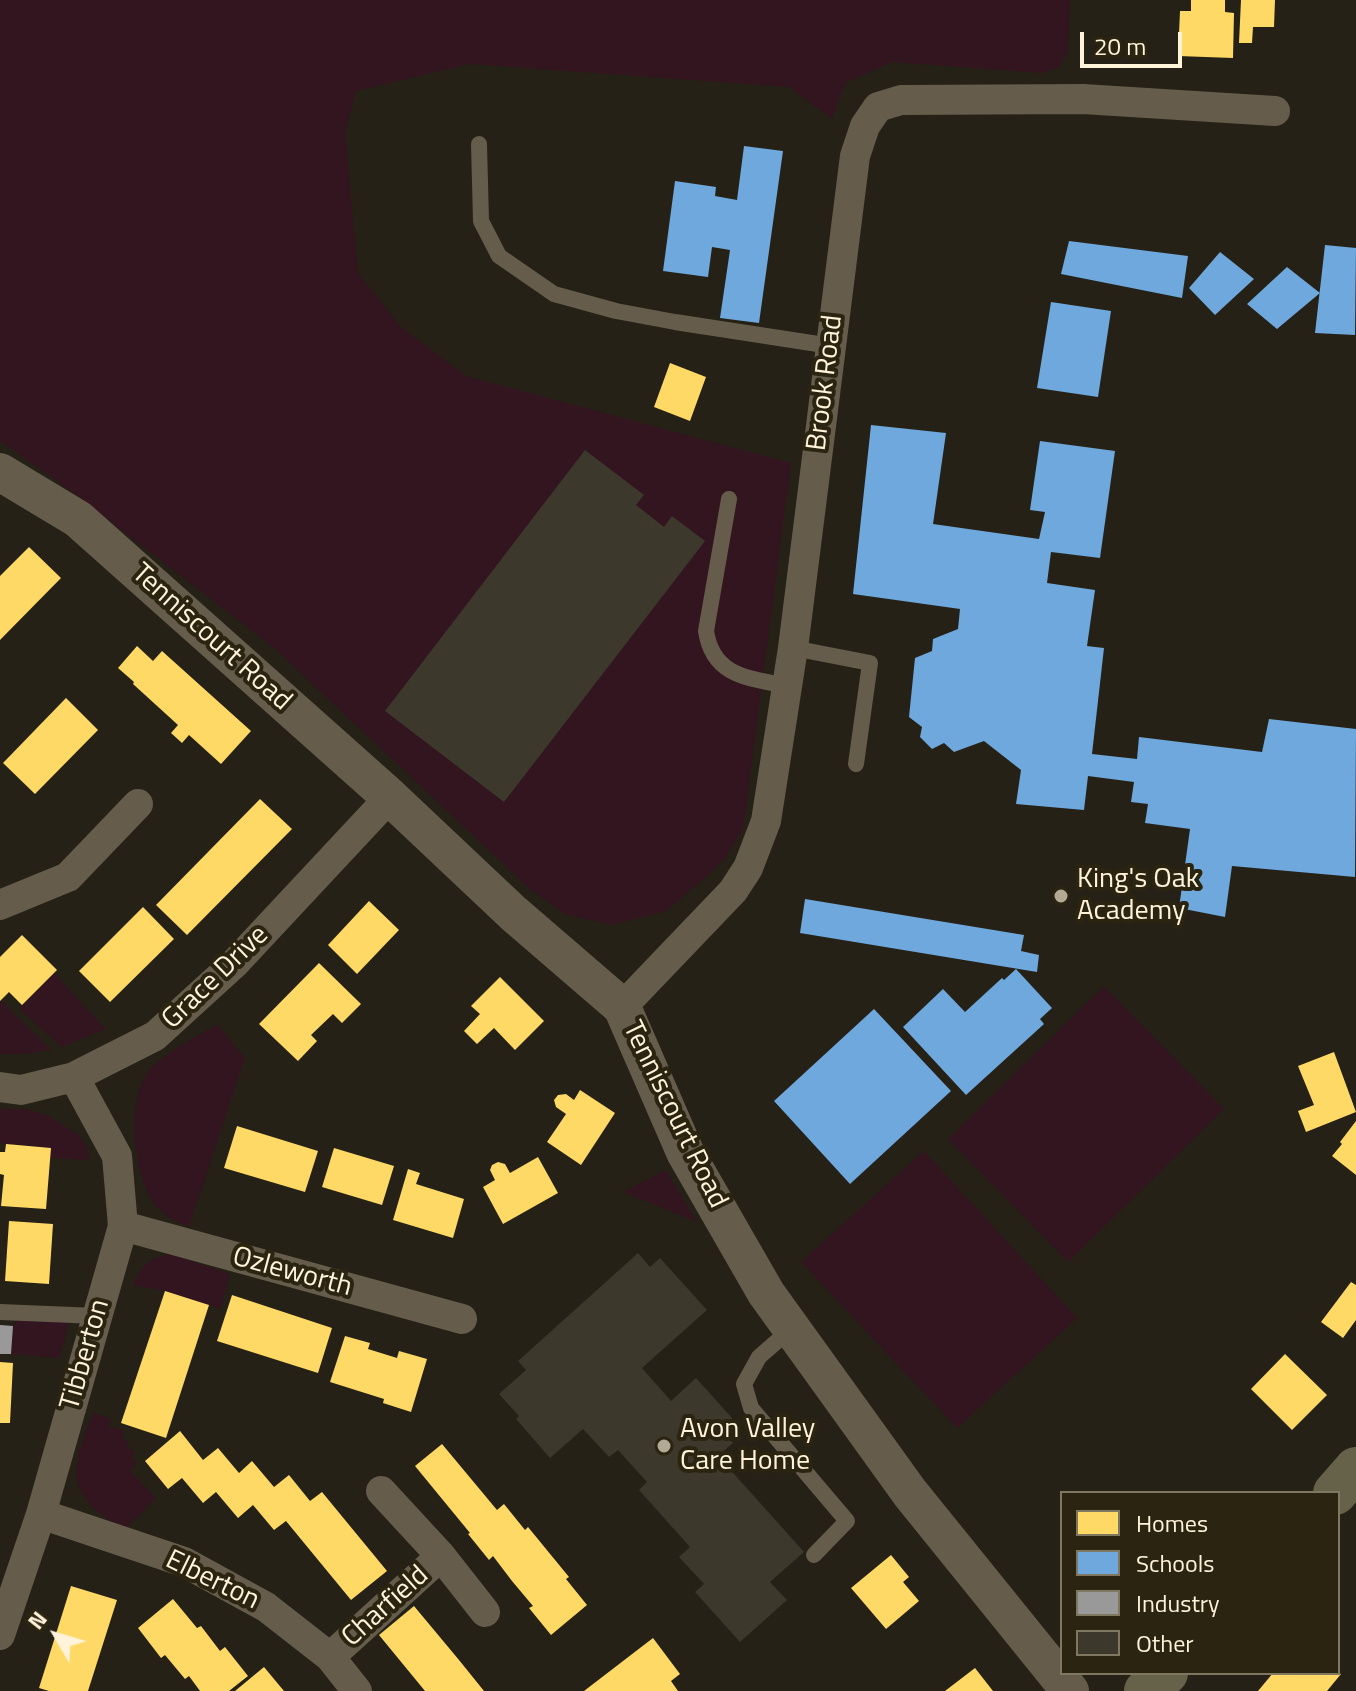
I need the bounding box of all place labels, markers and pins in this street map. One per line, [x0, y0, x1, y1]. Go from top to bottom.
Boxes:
place label: King's Oak Academy [1077, 863, 1199, 929]
marker: King's Oak Academy [1052, 887, 1070, 905]
place label: Avon Valley Care Home [680, 1413, 815, 1479]
marker: Avon Valley Care Home [655, 1437, 673, 1455]

